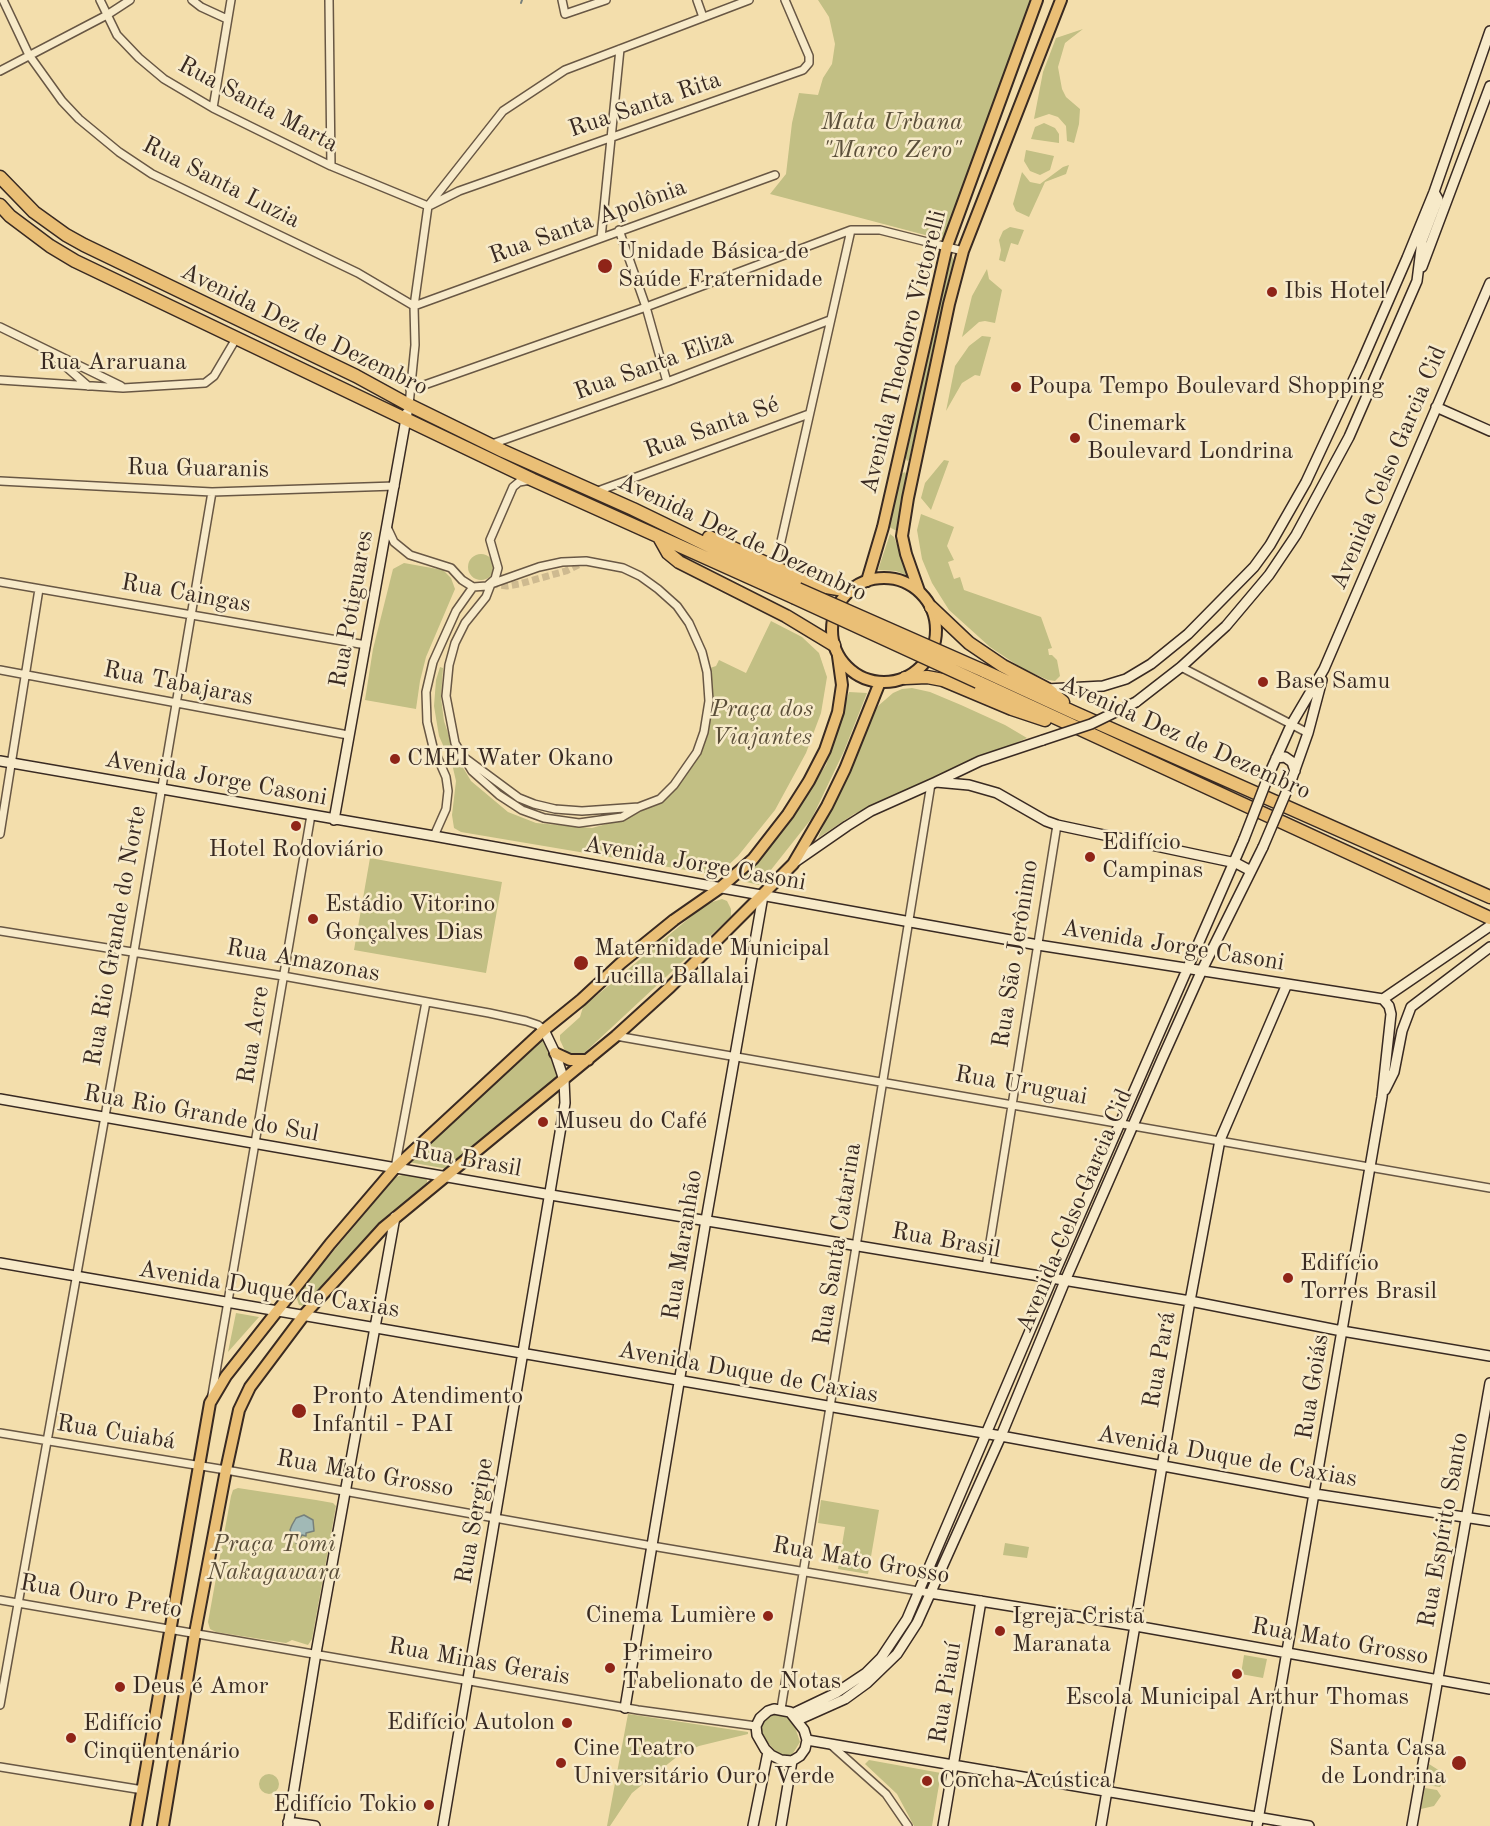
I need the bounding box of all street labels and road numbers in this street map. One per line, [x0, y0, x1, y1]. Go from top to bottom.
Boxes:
street label: Rua Santa Marta [173, 51, 343, 159]
street label: Rua Santa Rita [565, 65, 725, 145]
street label: Rua Santa Luzia [137, 131, 305, 235]
street label: Rua Santa Apolônia [486, 173, 690, 271]
street label: Avenida Theodoro Victorelli [855, 207, 953, 497]
street label: Avenida Dez de Dezembro [176, 257, 432, 403]
street label: Rua Santa Eliza [571, 323, 737, 407]
street label: Avenida Celso Garcia Cid [1325, 342, 1453, 594]
street label: Rua Araruana [39, 349, 187, 377]
street label: Rua Santa Sé [641, 390, 783, 466]
street label: Rua Guaranis [127, 453, 269, 485]
street label: Avenida Dez de Dezembro [613, 468, 871, 608]
street label: Rua Potiguares [324, 528, 380, 690]
street label: Rua Caingas [119, 568, 253, 620]
street label: Rua Tabajaras [101, 655, 255, 713]
street label: Avenida Dez de Dezembro [1055, 670, 1315, 806]
street label: Avenida Jorge Casoni [103, 745, 329, 813]
street label: Rua Rio Grande do Norte [79, 804, 153, 1068]
street label: Avenida Jorge Casoni [582, 830, 808, 898]
street label: Rua São Jerônimo [987, 858, 1045, 1050]
street label: Avenida Jorge Casoni [1060, 914, 1286, 978]
street label: Rua Amazonas [224, 933, 382, 989]
street label: Rua Acre [232, 984, 276, 1086]
street label: Rua Uruguai [952, 1060, 1090, 1112]
street label: Rua Rio Grande do Sul [81, 1079, 321, 1149]
street label: Avenida Celso Garcia Cid [1011, 1085, 1139, 1337]
street label: Rua Brasil [410, 1136, 524, 1184]
street label: Rua Santa Catarina [808, 1141, 868, 1347]
street label: Rua Maranhão [657, 1168, 709, 1322]
street label: Rua Brasil [889, 1217, 1003, 1265]
street label: Avenida Duque de Caxias [137, 1255, 401, 1325]
street label: Rua Pará [1137, 1310, 1183, 1410]
street label: Rua Goiás [1290, 1332, 1336, 1442]
street label: Avenida Duque de Caxias [616, 1336, 880, 1410]
street label: Rua Cuiabá [55, 1409, 177, 1457]
street label: Avenida Duque de Caxias [1095, 1420, 1359, 1494]
street label: Rua Espírito Santo [1413, 1430, 1475, 1630]
street label: Rua Mato Grosso [274, 1444, 456, 1504]
street label: Rua Sergipe [450, 1456, 500, 1586]
street label: Rua Mato Grosso [770, 1531, 952, 1591]
street label: Rua Ouro Preto [18, 1569, 184, 1625]
street label: Rua Mato Grosso [1249, 1612, 1431, 1672]
street label: Rua Minas Gerais [386, 1632, 572, 1692]
street label: Rua Piauí [924, 1640, 968, 1746]

